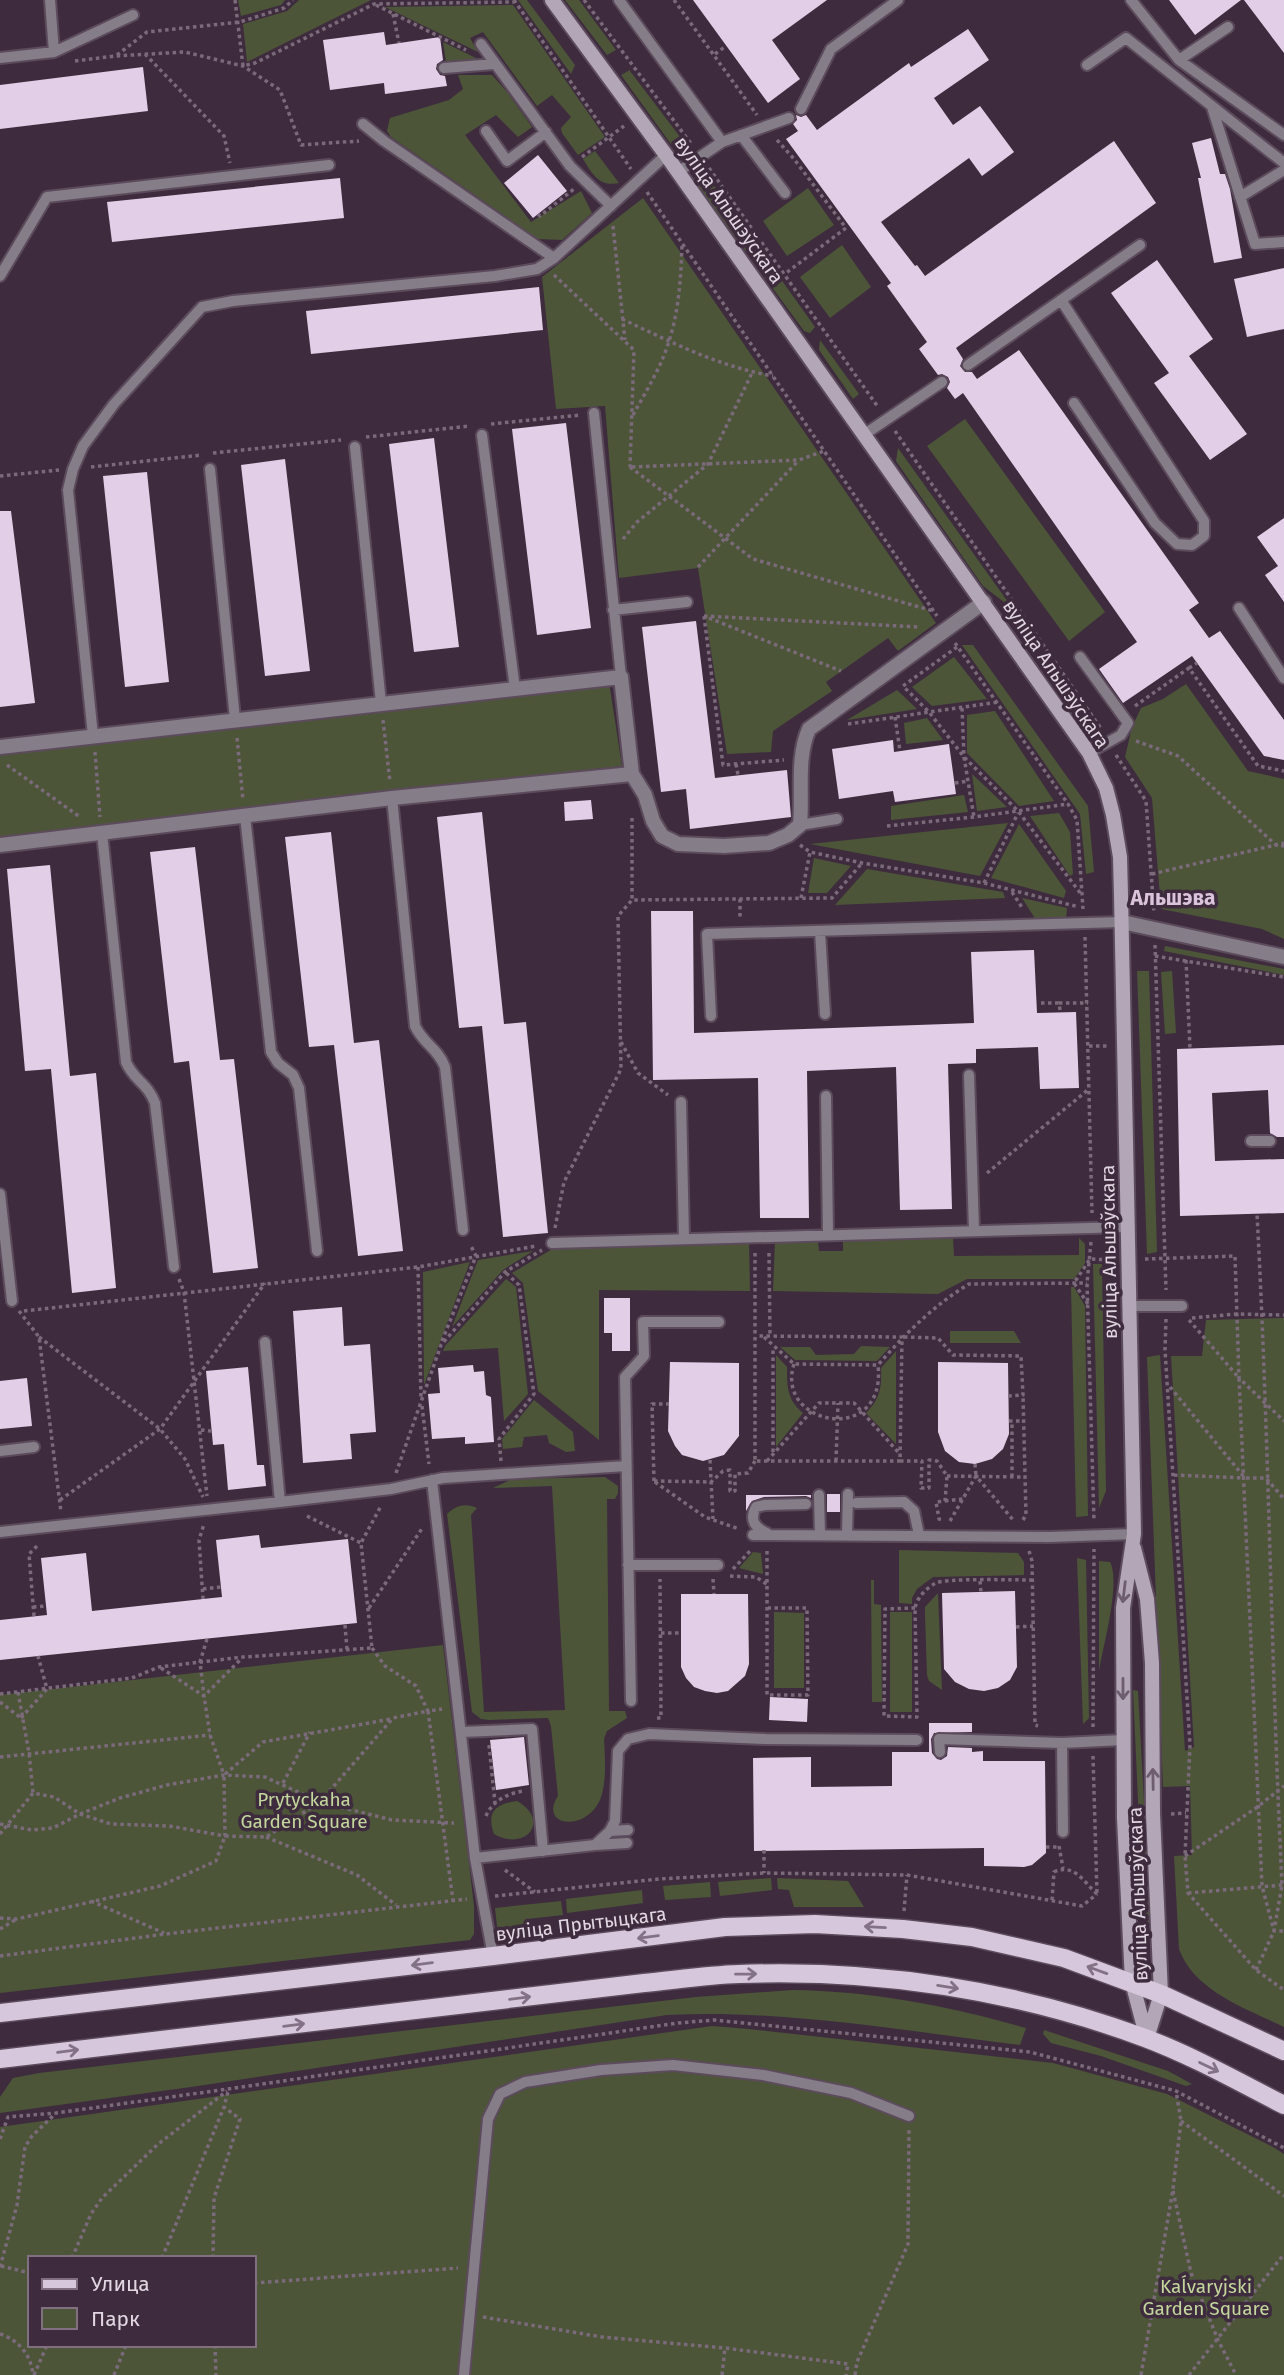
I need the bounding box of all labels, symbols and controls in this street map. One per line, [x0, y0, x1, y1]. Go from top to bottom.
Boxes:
street label: вуліца Альшэўскага [670, 132, 788, 288]
street label: вуліца Альшэўскага [998, 595, 1114, 753]
district label: Альшэва [1130, 885, 1215, 911]
street label: вуліца Альшэўскага [1096, 1165, 1122, 1339]
one-way arrow [1118, 1580, 1131, 1603]
one-way arrow [1116, 1678, 1130, 1701]
one-way arrow [1146, 1768, 1160, 1791]
park label: Prytyckaha Garden Square [240, 1788, 368, 1833]
street label: вуліца Альшэўскага [1123, 1807, 1153, 1981]
street label: вуліца Прытыцкага [494, 1902, 668, 1946]
one-way arrow [864, 1921, 887, 1934]
one-way arrow [637, 1930, 660, 1943]
one-way arrow [411, 1958, 434, 1971]
one-way arrow [1087, 1963, 1109, 1975]
one-way arrow [734, 1968, 757, 1981]
one-way arrow [937, 1981, 959, 1994]
one-way arrow [508, 1991, 530, 2004]
one-way arrow [282, 2018, 305, 2031]
one-way arrow [56, 2045, 79, 2058]
one-way arrow [1198, 2061, 1219, 2075]
legend [28, 2256, 256, 2347]
text: Улица [91, 2271, 150, 2297]
park label: Kaĺvaryjski Garden Square [1142, 2274, 1270, 2320]
text: Парк [91, 2306, 140, 2332]

